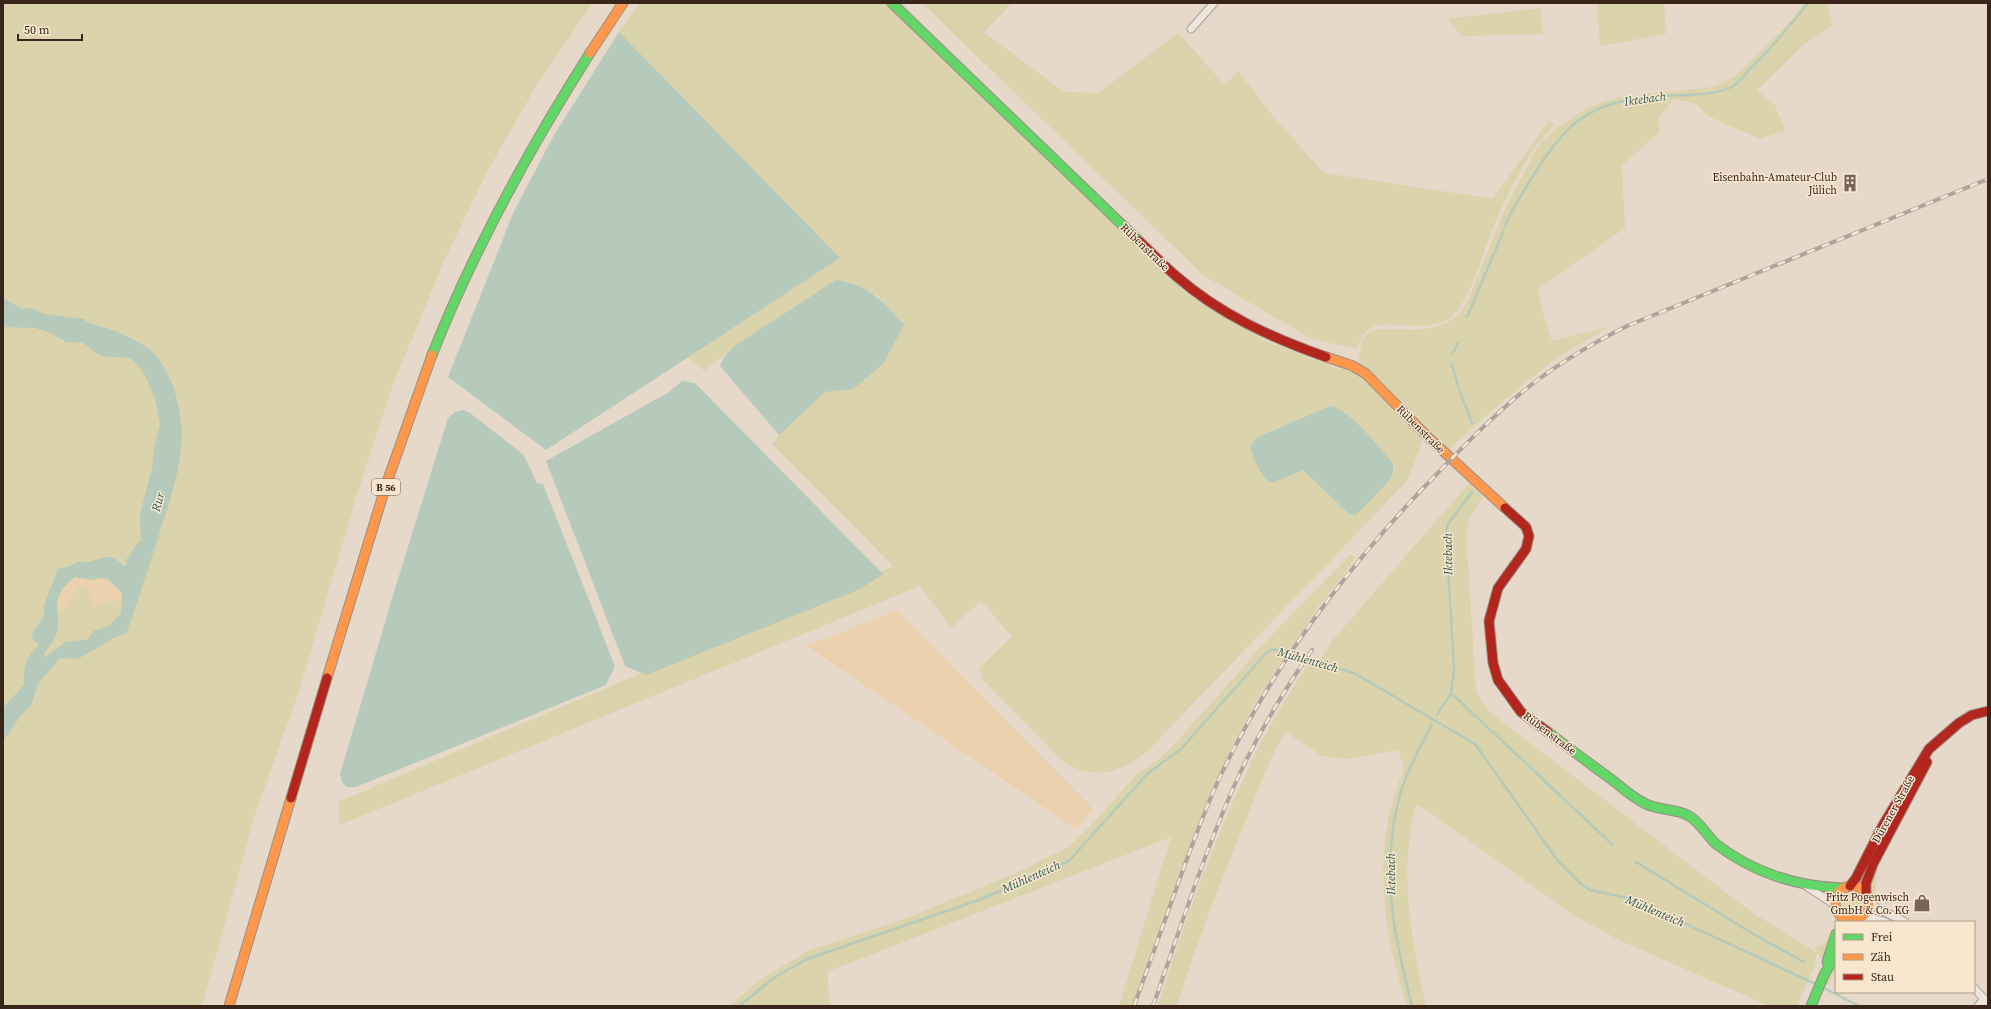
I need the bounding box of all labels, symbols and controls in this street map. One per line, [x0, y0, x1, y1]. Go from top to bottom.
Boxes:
scale bar [18, 16, 82, 42]
text: 50 m [24, 22, 50, 38]
water label: Iktebach [1622, 88, 1667, 110]
place label: Eisenbahn-Amateur-Club Jülich [1713, 170, 1837, 198]
building icon: Eisenbahn-Amateur-Club Jülich [1840, 173, 1860, 193]
street label: Rübenstraße [1117, 220, 1173, 275]
street label: Rübenstraße [1393, 402, 1448, 457]
road number: B 56 [372, 479, 400, 495]
water label: Rur [147, 489, 169, 514]
water label: Iktebach [1440, 532, 1456, 576]
water label: Mühlenteich [1275, 643, 1341, 676]
street label: Rübenstraße [1520, 709, 1580, 758]
street label: Dürener Straße [1869, 772, 1918, 846]
water label: Iktebach [1383, 852, 1399, 896]
water label: Mühlenteich [998, 857, 1063, 897]
place label: Fritz Pogenwisch GmbH & Co. KG [1826, 890, 1909, 918]
water label: Mühlenteich [1622, 891, 1687, 931]
shop icon: Fritz Pogenwisch GmbH & Co. KG [1912, 893, 1932, 913]
legend [1835, 921, 1975, 993]
text: Frei [1871, 929, 1893, 945]
text: Zäh [1871, 949, 1891, 965]
text: Stau [1871, 969, 1894, 985]

